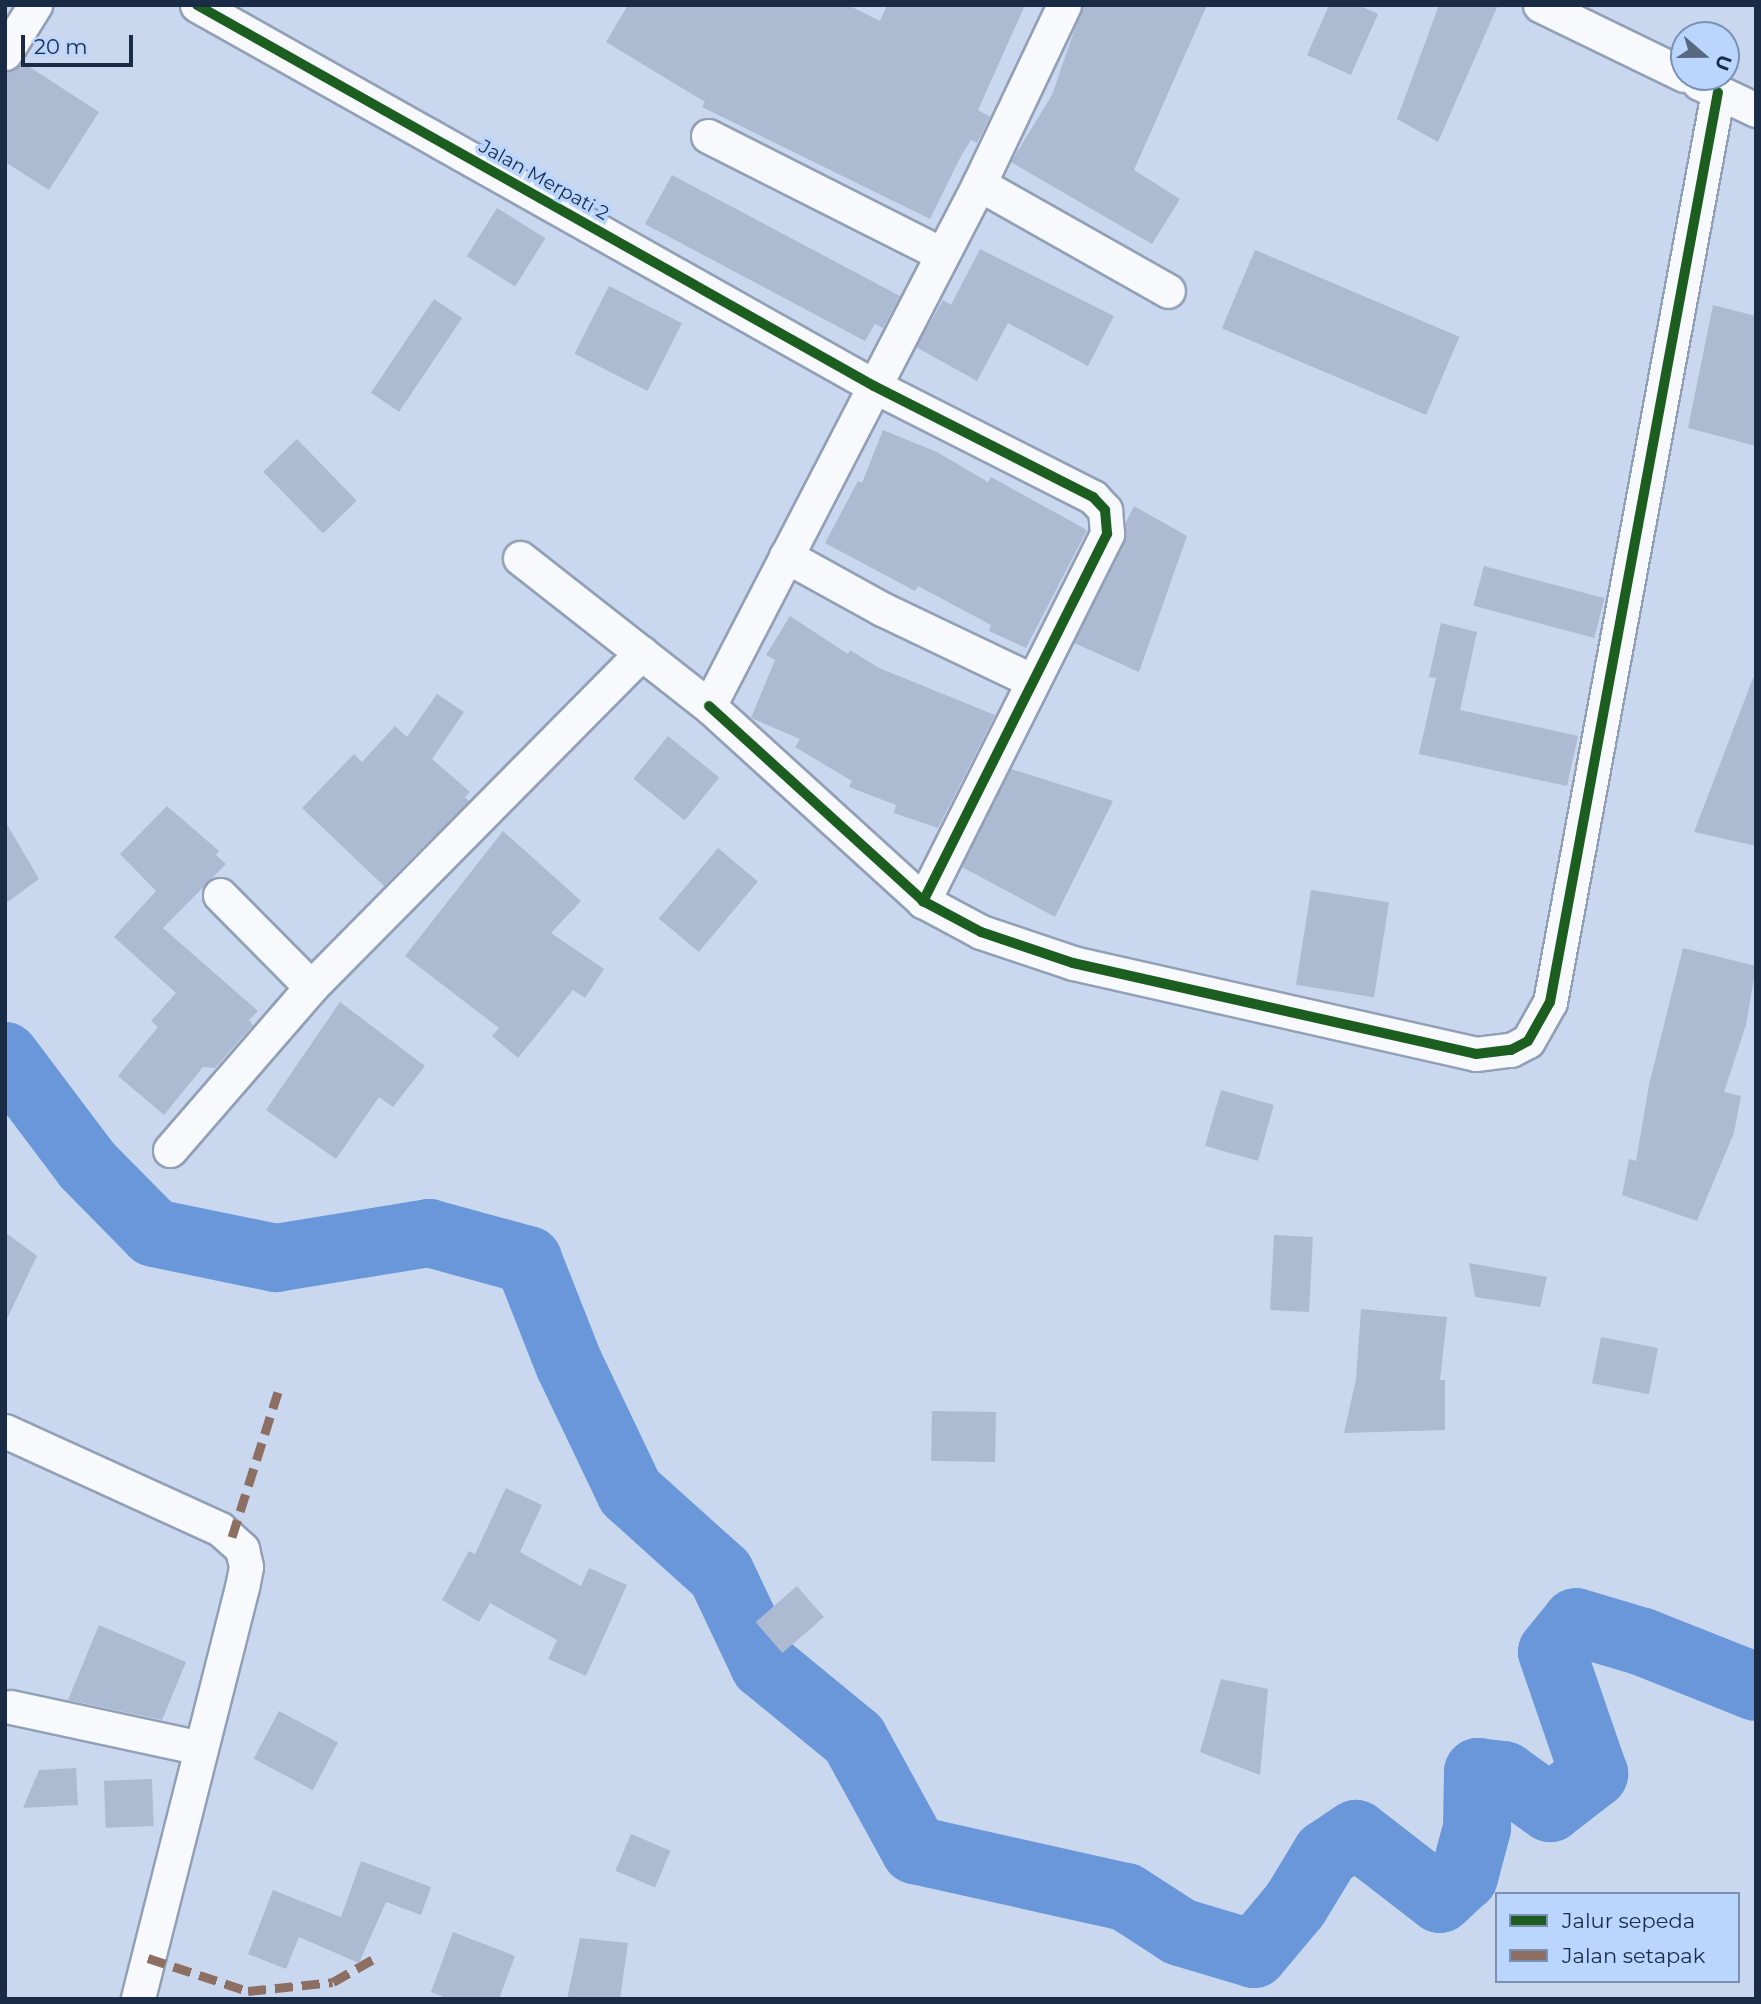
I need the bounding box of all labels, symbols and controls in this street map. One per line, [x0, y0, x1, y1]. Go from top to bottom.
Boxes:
scale bar [24, 21, 136, 65]
north arrow [1670, 21, 1740, 91]
text: 20 m [34, 34, 88, 59]
text: U [1710, 52, 1737, 74]
street label: Jalan Merpati 2 [475, 135, 613, 225]
legend [1495, 1892, 1740, 1983]
text: Jalur sepeda [1562, 1908, 1695, 1933]
text: Jalan setapak [1562, 1943, 1705, 1968]

